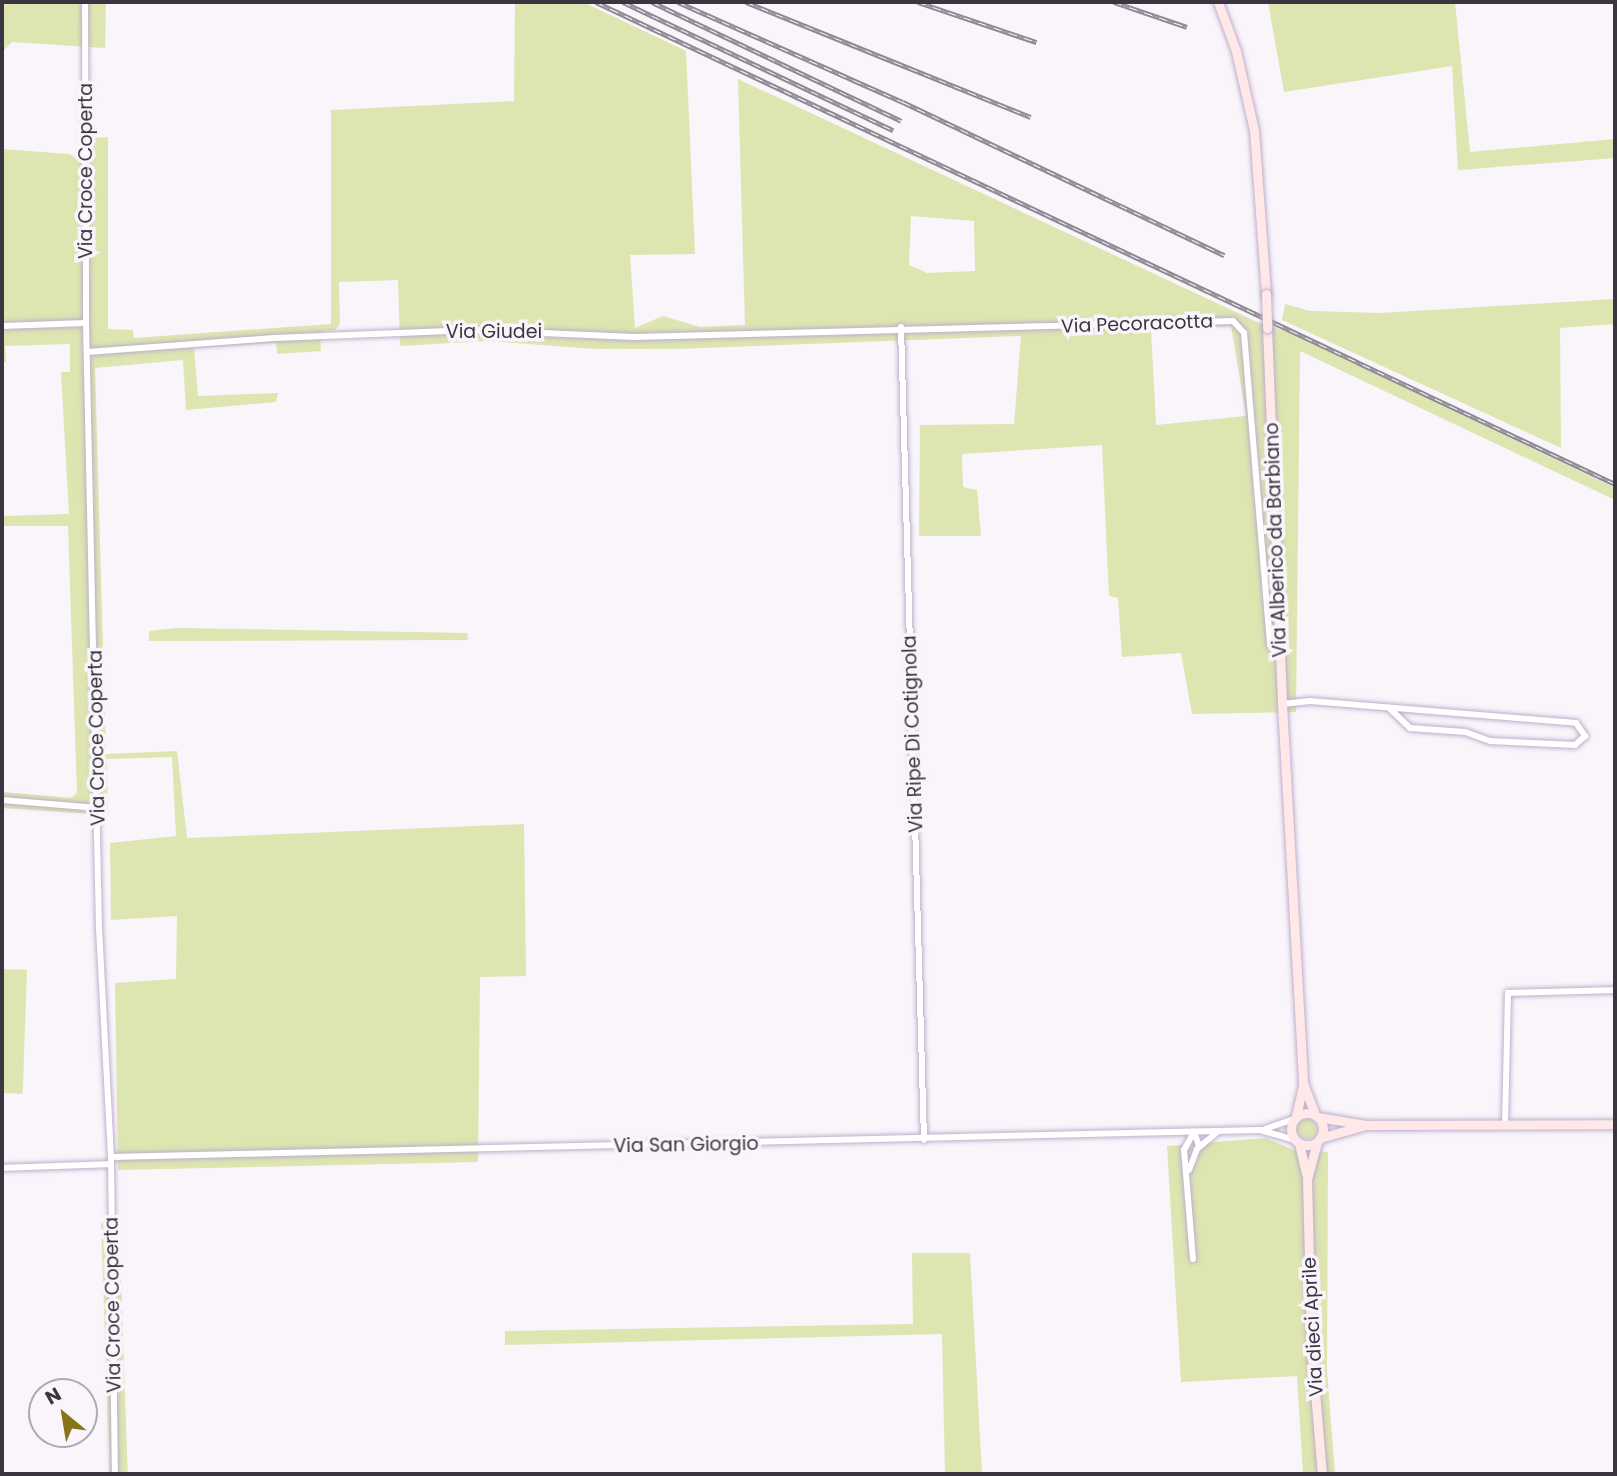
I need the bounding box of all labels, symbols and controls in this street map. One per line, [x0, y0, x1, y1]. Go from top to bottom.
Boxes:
street label: Via Croce Coperta [75, 83, 97, 259]
street label: Via Pecoracotta [1061, 310, 1213, 338]
street label: Via Giudei [446, 321, 542, 343]
street label: Via Alberico da Barbiano [1261, 422, 1291, 658]
street label: Via Ripe Di Cotignola [898, 635, 928, 833]
street label: Via Croce Coperta [84, 650, 110, 826]
street label: Via San Giorgio [613, 1132, 759, 1158]
street label: Via Croce Coperta [100, 1217, 126, 1393]
street label: Via dieci Aprile [1298, 1257, 1328, 1397]
north arrow [28, 1378, 98, 1448]
text: N [40, 1381, 66, 1411]

